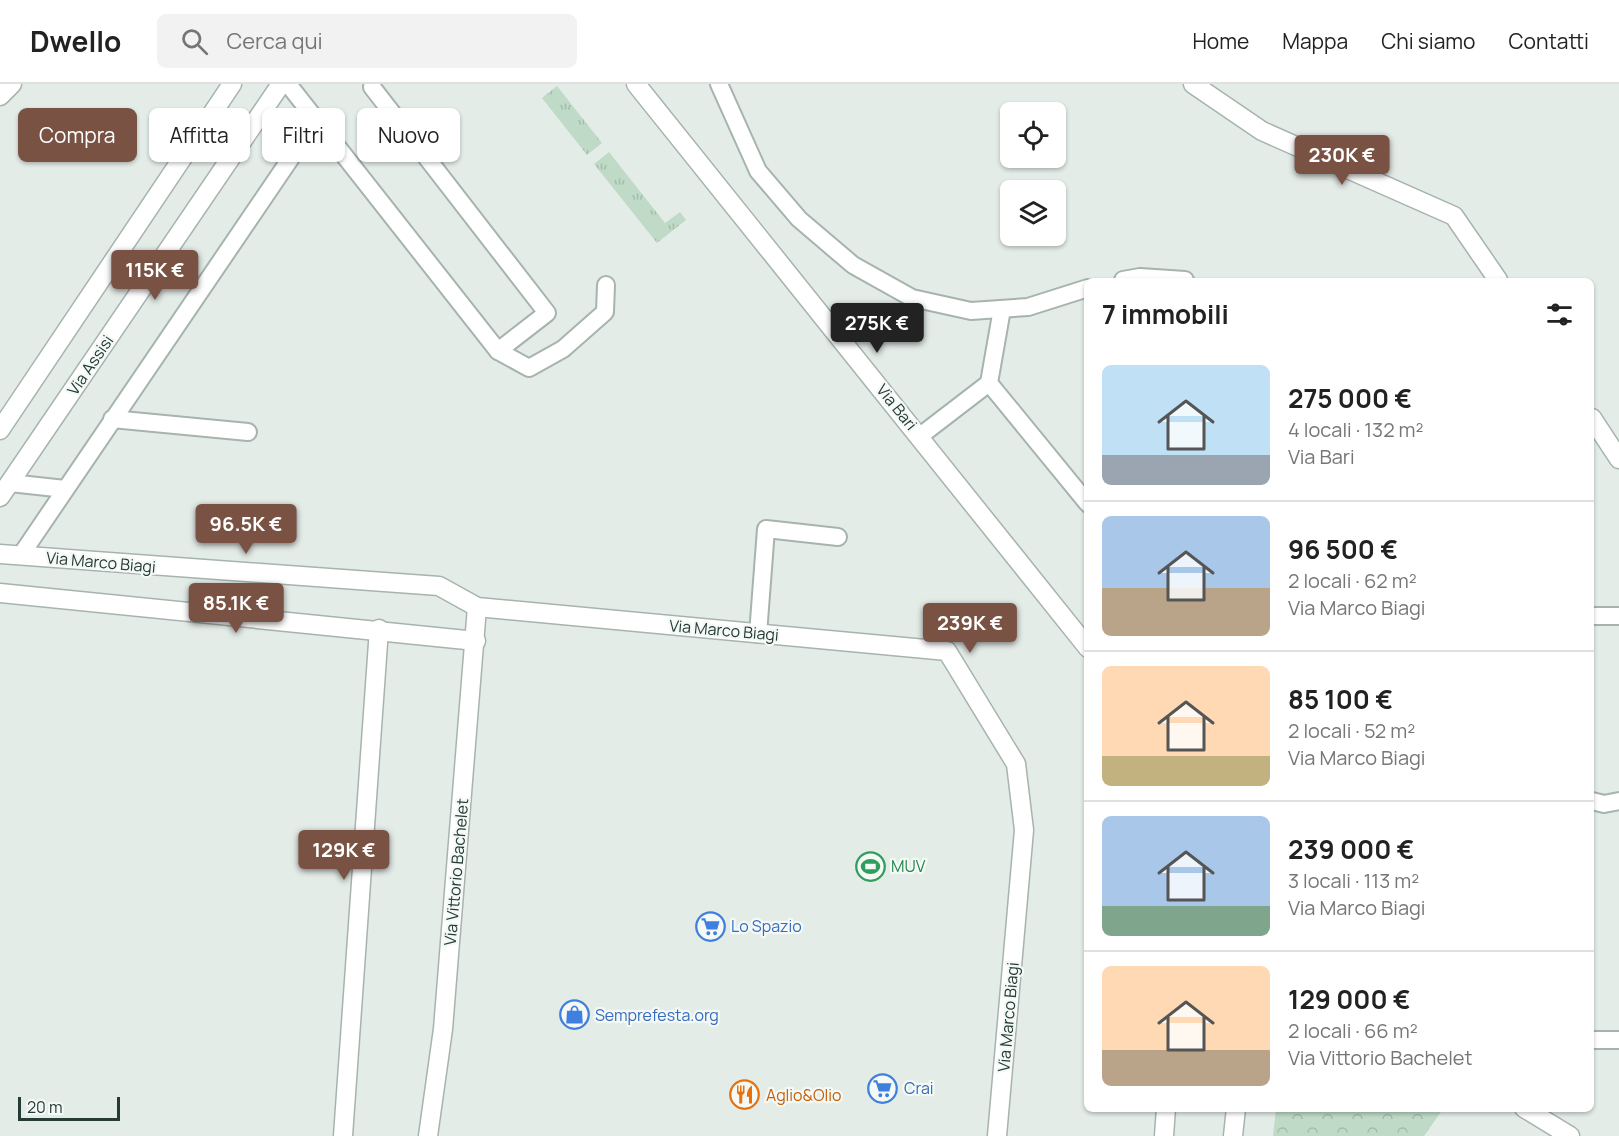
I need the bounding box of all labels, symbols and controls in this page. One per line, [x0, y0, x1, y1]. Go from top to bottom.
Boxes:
search box [157, 14, 577, 68]
text: Dwello [30, 22, 121, 60]
icon: search [178, 25, 211, 58]
text: Cerca qui [226, 26, 323, 56]
text: Home [1192, 27, 1249, 55]
text: Mappa [1282, 27, 1348, 55]
text: Chi siamo [1381, 27, 1476, 55]
text: Contatti [1509, 27, 1589, 55]
map controls [1000, 102, 1066, 246]
button: locate [1000, 102, 1066, 168]
chip: Compra [18, 108, 137, 162]
chip: Affitta [149, 108, 250, 162]
chip: Filtri [262, 108, 345, 162]
chip: Nuovo [357, 108, 460, 162]
pin: 230K € [1293, 135, 1391, 186]
text: 230K € [1309, 141, 1375, 168]
button: layers [1000, 180, 1066, 246]
pin: 115K € [106, 250, 204, 301]
text: 115K € [125, 256, 185, 283]
text: 7 immobili [1102, 296, 1229, 332]
icon: filters [1543, 298, 1576, 331]
pin: 275K € [828, 303, 926, 354]
text: 275K € [845, 309, 909, 336]
street label: Via Assisi [62, 331, 118, 399]
street label: Via Bari [872, 379, 922, 435]
text: 275 000 € [1288, 380, 1412, 416]
icon: home [1150, 389, 1222, 461]
text: 4 locali · 132 m² [1288, 416, 1424, 443]
text: Via Bari [1288, 443, 1355, 470]
pin: 96.5K € [191, 504, 301, 555]
text: 96.5K € [210, 510, 282, 537]
text: 96 500 € [1288, 531, 1398, 567]
icon: home [1150, 540, 1222, 612]
street label: Via Marco Biagi [45, 546, 157, 578]
text: 2 locali · 62 m² [1288, 567, 1417, 594]
pin: 85.1K € [181, 583, 291, 634]
text: 85.1K € [203, 589, 269, 616]
text: Via Marco Biagi [1288, 594, 1426, 621]
pin: 239K € [921, 603, 1019, 654]
text: 239K € [937, 609, 1003, 636]
street label: Via Marco Biagi [668, 614, 780, 646]
text: 85 100 € [1288, 681, 1393, 717]
icon: home [1150, 690, 1222, 762]
text: 2 locali · 52 m² [1288, 717, 1415, 744]
text: Via Marco Biagi [1288, 744, 1426, 771]
street label: Via Vittorio Bachelet [439, 798, 473, 946]
pin: 129K € [295, 830, 393, 881]
text: 239 000 € [1288, 831, 1414, 867]
text: 129K € [312, 836, 376, 863]
icon: home [1150, 840, 1222, 912]
sports icon: MUV [854, 850, 886, 882]
place label: MUV [891, 855, 926, 877]
text: 3 locali · 113 m² [1288, 867, 1419, 894]
text: Via Marco Biagi [1288, 894, 1426, 921]
supermarket icon: Lo Spazio [694, 910, 726, 942]
place label: Lo Spazio [731, 915, 802, 937]
street label: Via Marco Biagi [992, 961, 1024, 1073]
text: 129 000 € [1288, 981, 1411, 1017]
icon: home [1150, 990, 1222, 1062]
shop icon: Semprefesta.org [558, 999, 590, 1031]
place label: Semprefesta.org [595, 1004, 719, 1026]
text: 2 locali · 66 m² [1288, 1017, 1418, 1044]
text: Via Vittorio Bachelet [1288, 1044, 1473, 1071]
supermarket icon: Crai [867, 1072, 899, 1104]
place label: Crai [904, 1077, 934, 1099]
restaurant icon: Aglio&Olio [729, 1079, 761, 1111]
place label: Aglio&Olio [766, 1084, 841, 1106]
scale bar [18, 1094, 120, 1122]
text: 20 m [27, 1096, 63, 1118]

